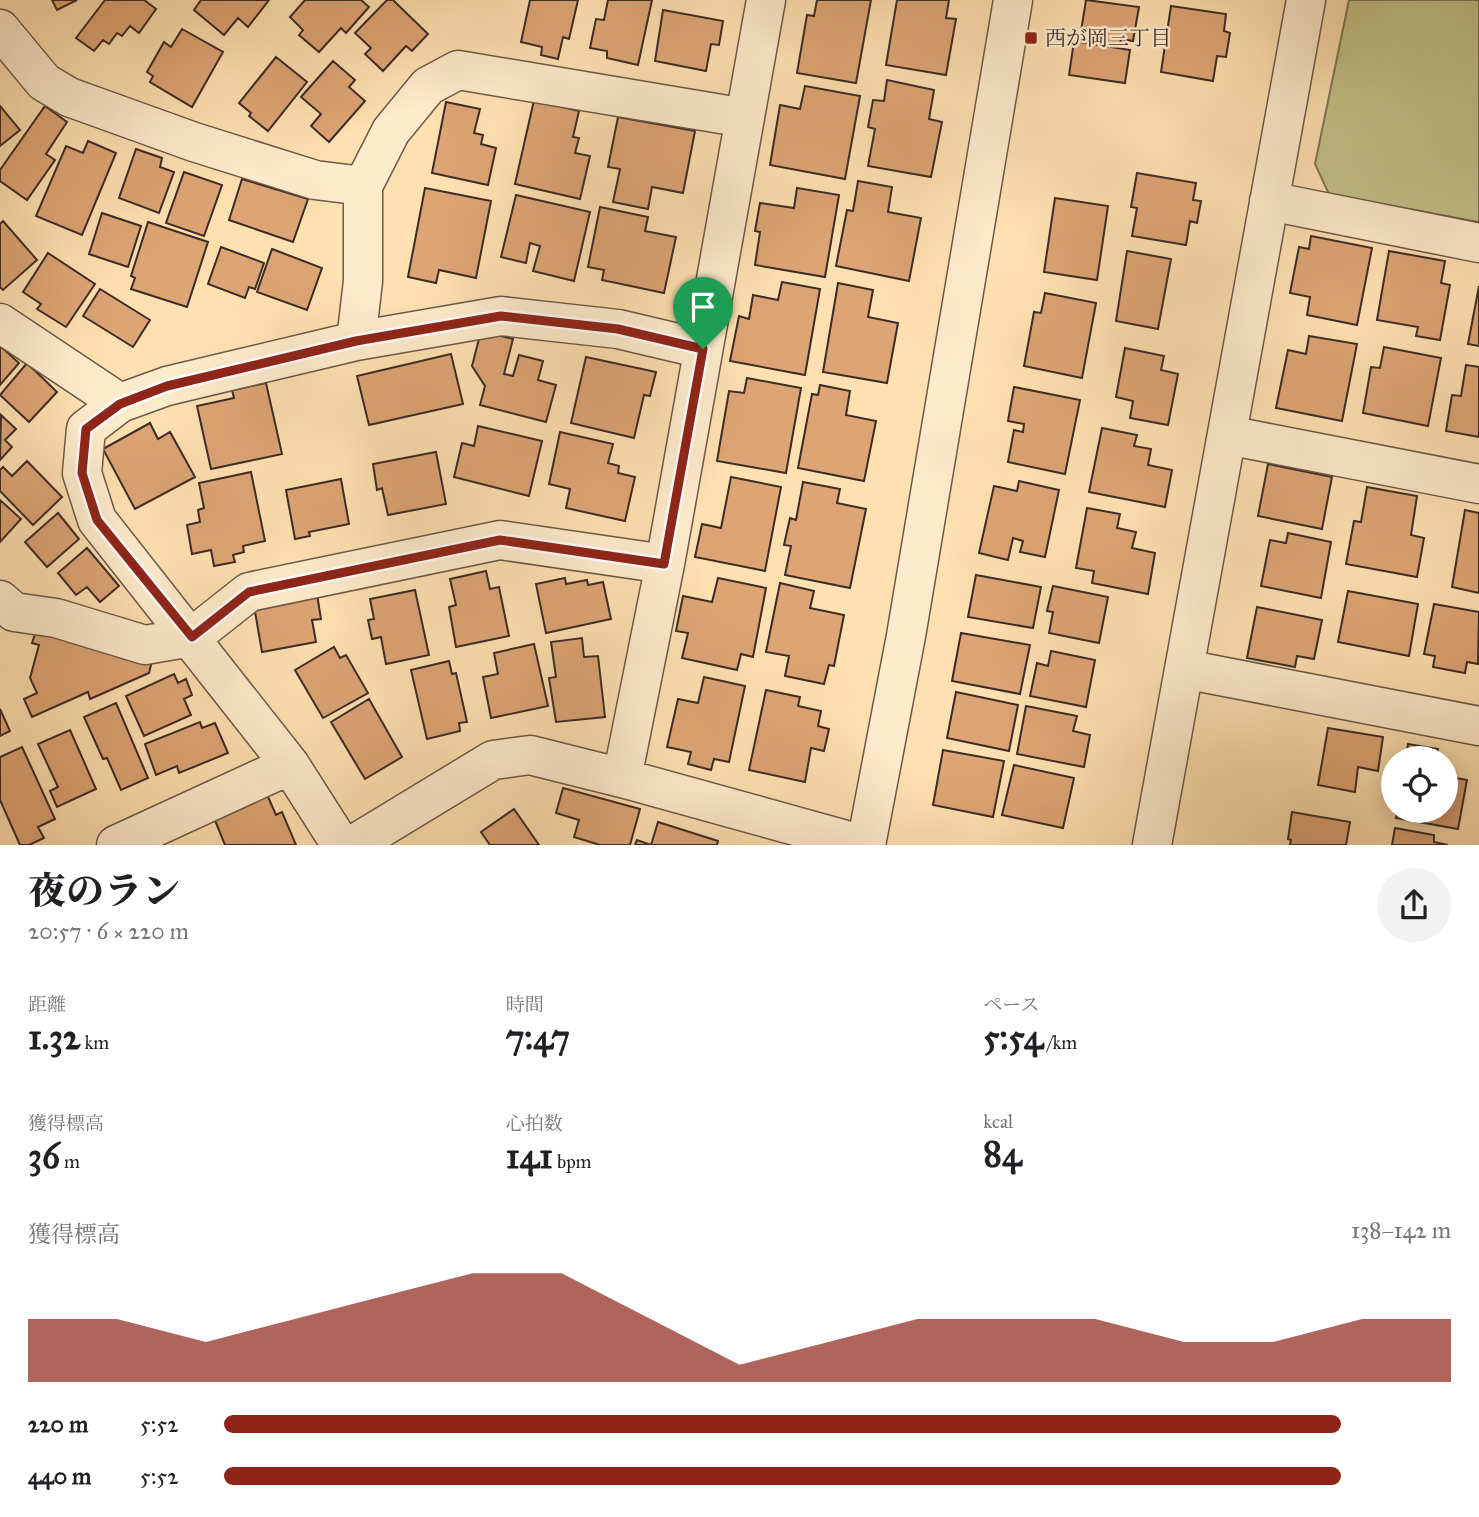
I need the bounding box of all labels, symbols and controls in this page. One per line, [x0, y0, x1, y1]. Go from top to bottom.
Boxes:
place label: 西が岡三丁目 [1045, 25, 1171, 51]
marker: 西が岡三丁目 [1023, 30, 1039, 46]
pin [673, 277, 733, 349]
icon: arrive [684, 288, 722, 326]
map controls [1381, 746, 1458, 823]
button: locate [1381, 746, 1458, 823]
text: 夜のラン [28, 868, 180, 914]
button: share [1377, 868, 1451, 942]
text: 20:57 · 6 × 220 m [28, 917, 189, 945]
text: 距離 [28, 993, 66, 1016]
text: 時間 [506, 993, 544, 1016]
text: ペース [983, 993, 1039, 1016]
text: 1.32 [28, 1016, 80, 1059]
text: 7:47 [506, 1016, 570, 1059]
text: 5:54 [983, 1016, 1043, 1059]
text: km [80, 1031, 109, 1054]
text: /km [1043, 1031, 1077, 1054]
text: kcal [983, 1110, 1013, 1133]
text: 獲得標高 [28, 1112, 104, 1135]
text: 心拍数 [506, 1112, 563, 1135]
text: 84 [983, 1133, 1021, 1176]
text: 36 [28, 1135, 60, 1178]
text: 141 [506, 1135, 553, 1178]
text: m [60, 1150, 80, 1173]
text: bpm [553, 1150, 592, 1173]
text: 138–142 m [1351, 1216, 1451, 1244]
text: 獲得標高 [28, 1220, 120, 1248]
text: 220 m [28, 1410, 88, 1438]
text: 5:52 [140, 1410, 179, 1438]
text: 440 m [28, 1462, 91, 1490]
text: 5:52 [140, 1462, 179, 1490]

